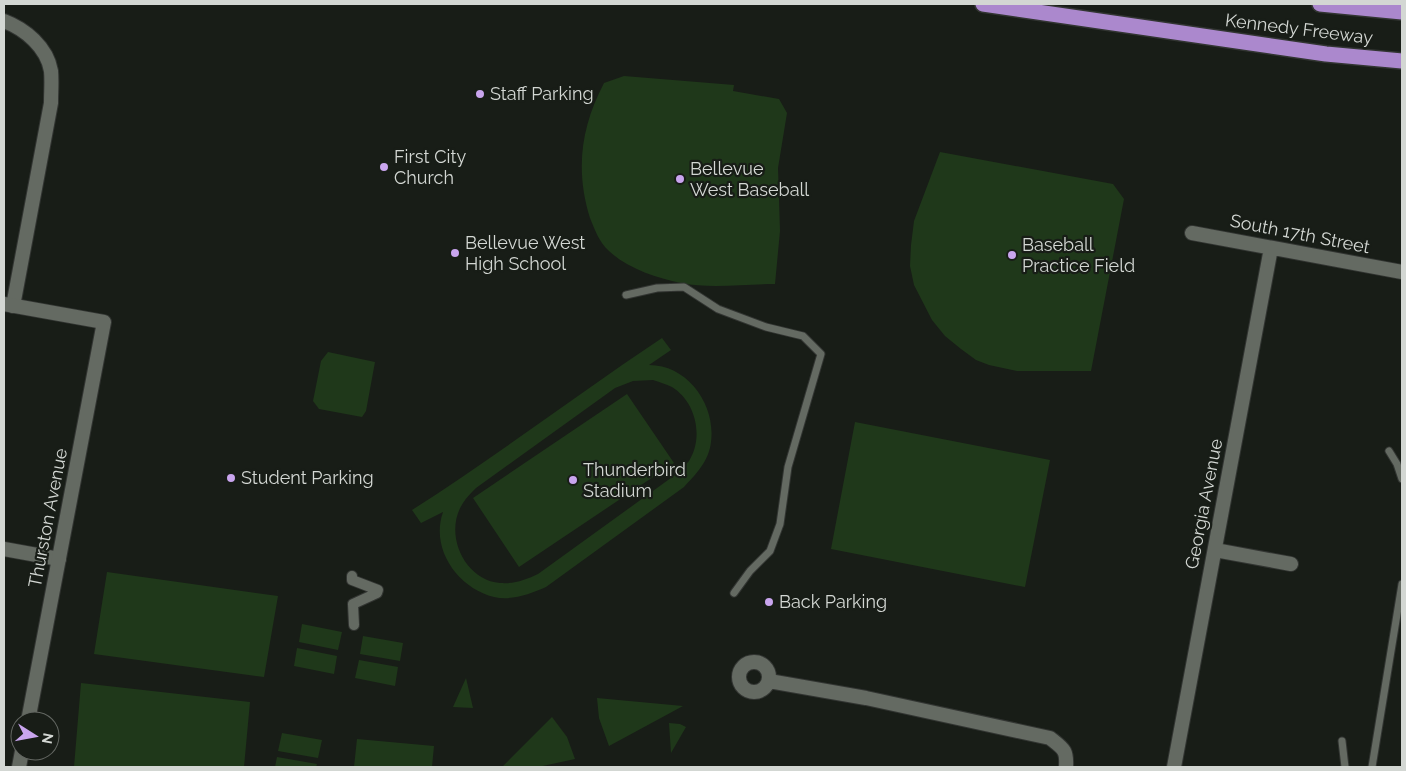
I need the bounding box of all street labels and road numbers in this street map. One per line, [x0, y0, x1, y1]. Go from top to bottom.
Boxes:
street label: Kennedy Freeway [1224, 9, 1374, 48]
street label: South 17th Street [1229, 210, 1372, 257]
street label: Georgia Avenue [1181, 437, 1227, 571]
street label: Thurston Avenue [24, 446, 71, 589]

